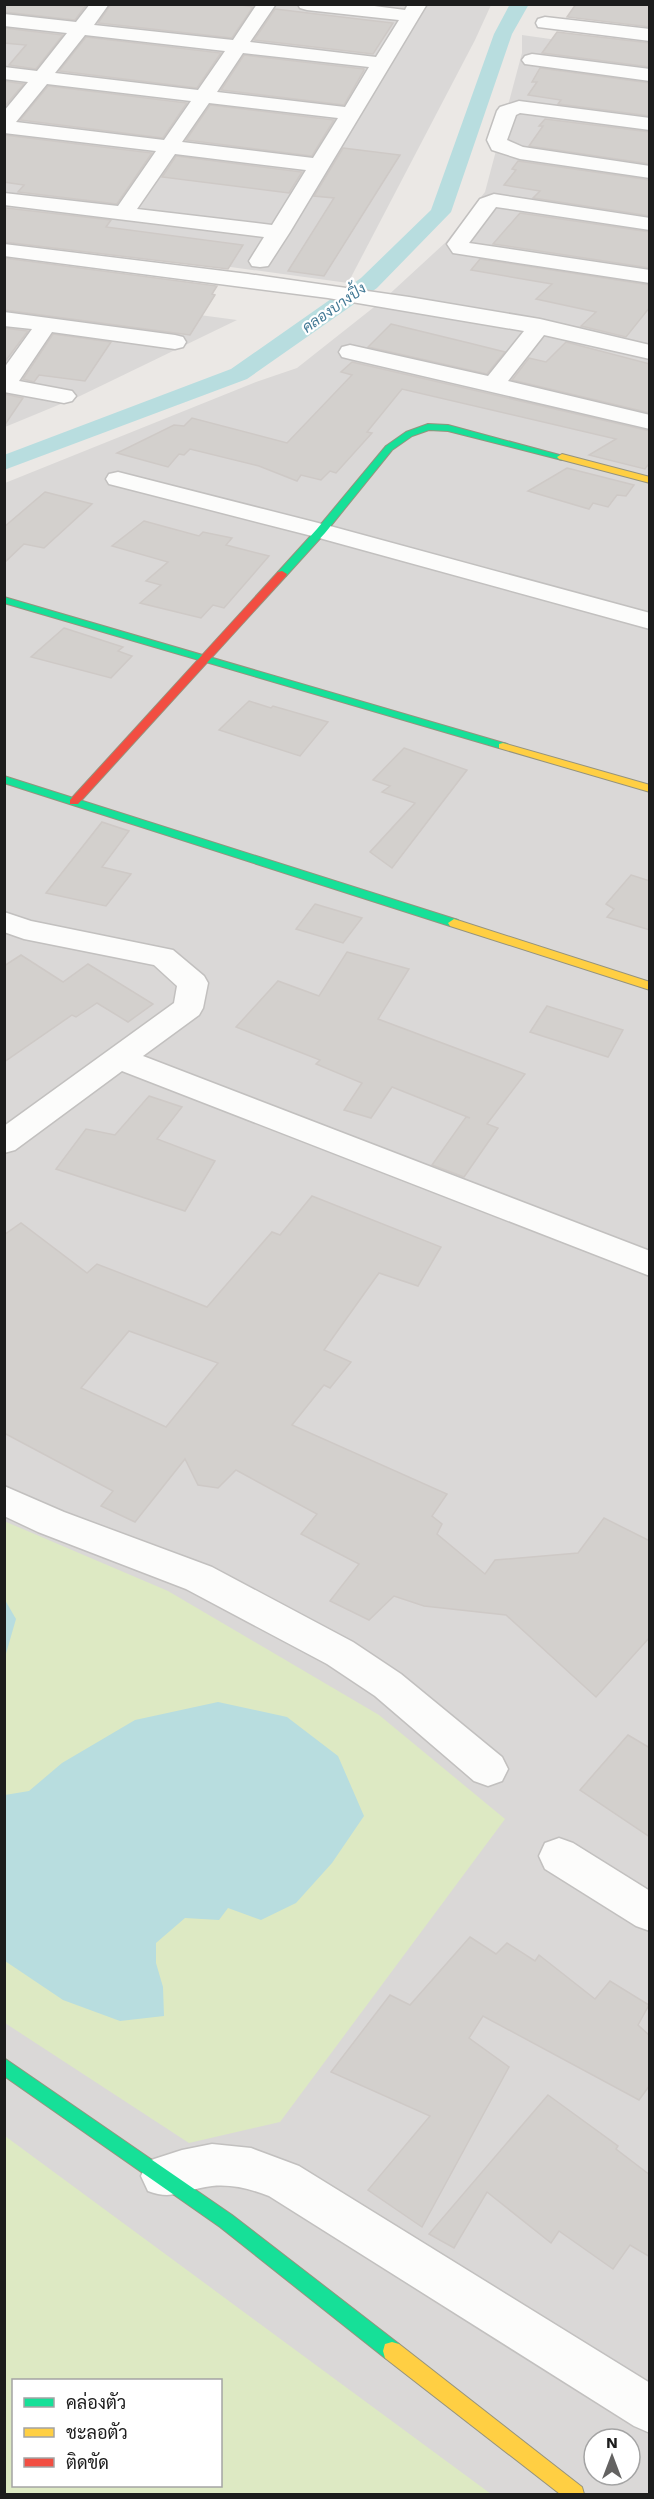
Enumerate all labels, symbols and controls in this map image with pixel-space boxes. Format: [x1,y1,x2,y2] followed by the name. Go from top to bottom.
[296,275,370,337] water label: คลองบางปิ้ง
[12,2379,222,2487] legend
[66,2391,126,2413] text: คล่องตัว
[66,2422,128,2443] text: ชะลอตัว
[582,2427,642,2487] north arrow
[606,2433,618,2452] text: N
[66,2452,109,2473] text: ติดขัด

